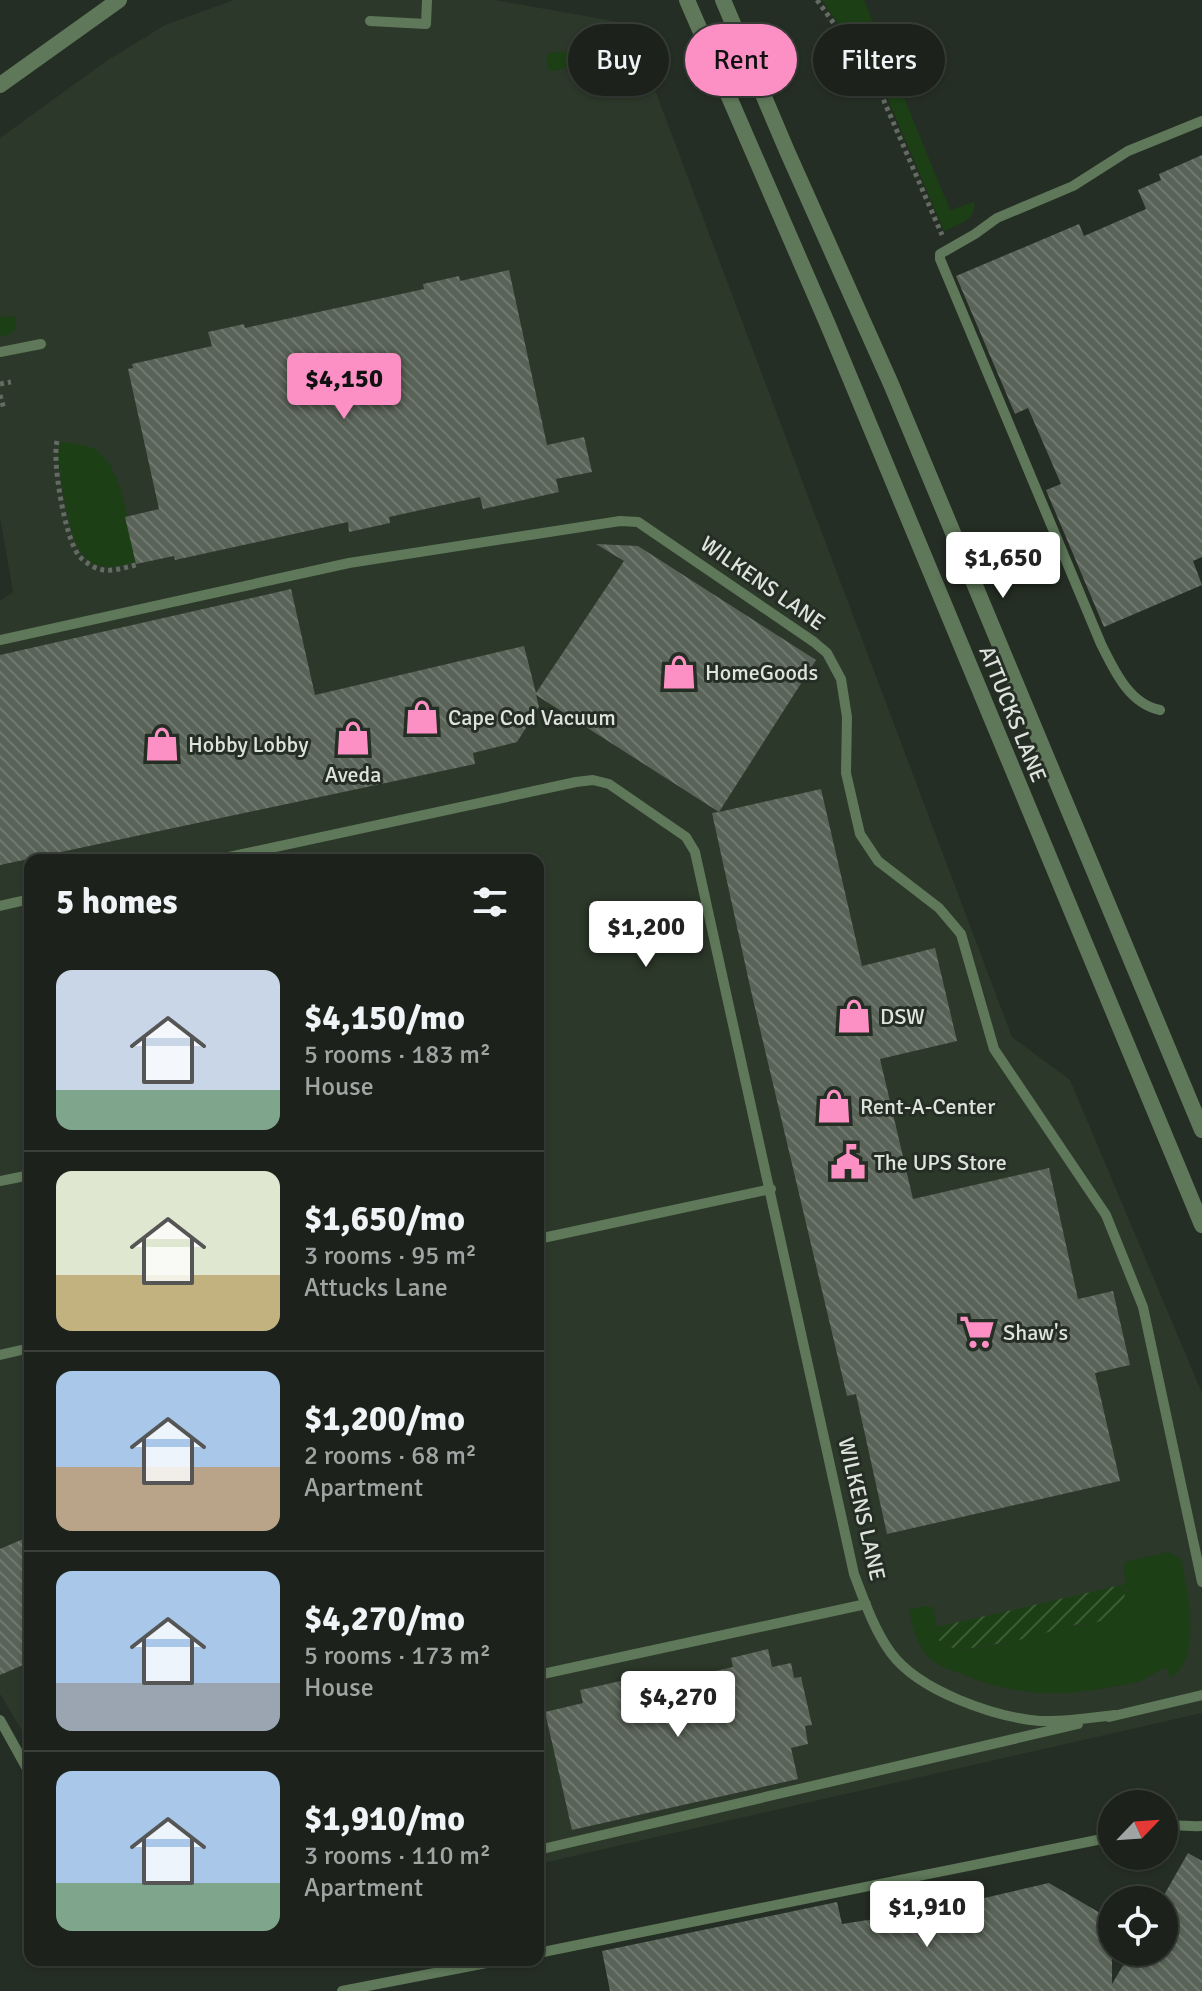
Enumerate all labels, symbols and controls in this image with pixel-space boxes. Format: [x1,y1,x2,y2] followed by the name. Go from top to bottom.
[568,24,669,96] chip: Buy
[685,24,797,96] chip: Rent
[813,24,945,96] chip: Filters
[279,353,409,421] pin: $4,150
[305,363,383,395] text: $4,150
[695,530,831,636] street label: WILKENS LANE
[938,532,1068,600] pin: $1,650
[964,542,1042,574] text: $1,650
[973,642,1053,786] street label: ATTUCKS LANE
[660,653,698,691] shop icon: HomeGoods
[705,659,818,686] place label: HomeGoods
[403,698,441,736] shop icon: Cape Cod Vacuum
[448,704,616,731] place label: Cape Cod Vacuum
[334,719,372,757] shop icon: Aveda
[143,725,181,763] shop icon: Hobby Lobby
[188,731,309,758] place label: Hobby Lobby
[325,761,381,788] place label: Aveda
[468,880,512,924] icon: filters
[56,881,177,923] text: 5 homes
[581,901,711,969] pin: $1,200
[607,911,685,943] text: $1,200
[304,997,465,1039] text: $4,150/mo
[835,997,873,1035] shop icon: DSW
[120,1002,216,1098] icon: home
[880,1003,925,1030] place label: DSW
[304,1039,491,1071] text: 5 rooms · 183 m²
[304,1071,374,1103] text: House
[815,1087,853,1125] shop icon: Rent-A-Center
[860,1093,995,1120] place label: Rent-A-Center
[829,1143,867,1181] public building icon: The UPS Store
[874,1149,1007,1176] place label: The UPS Store
[304,1198,465,1240] text: $1,650/mo
[120,1203,216,1299] icon: home
[304,1240,477,1272] text: 3 rooms · 95 m²
[304,1272,448,1304] text: Attucks Lane
[958,1313,996,1351] supermarket icon: Shaw's
[1003,1319,1068,1346] place label: Shaw's
[304,1398,465,1440] text: $1,200/mo
[120,1403,216,1499] icon: home
[832,1435,892,1583] street label: WILKENS LANE
[304,1440,477,1472] text: 2 rooms · 68 m²
[304,1472,423,1504] text: Apartment
[304,1598,465,1640] text: $4,270/mo
[120,1603,216,1699] icon: home
[304,1640,491,1672] text: 5 rooms · 173 m²
[613,1671,743,1739] pin: $4,270
[304,1672,374,1704] text: House
[639,1681,717,1713] text: $4,270
[1098,1790,1178,1870] north arrow
[1098,1790,1178,1966] map controls
[304,1798,465,1840] text: $1,910/mo
[120,1803,216,1899] icon: home
[304,1840,491,1872] text: 3 rooms · 110 m²
[304,1872,423,1904] text: Apartment
[862,1881,992,1949] pin: $1,910
[1098,1886,1178,1966] button: locate
[888,1891,966,1923] text: $1,910

